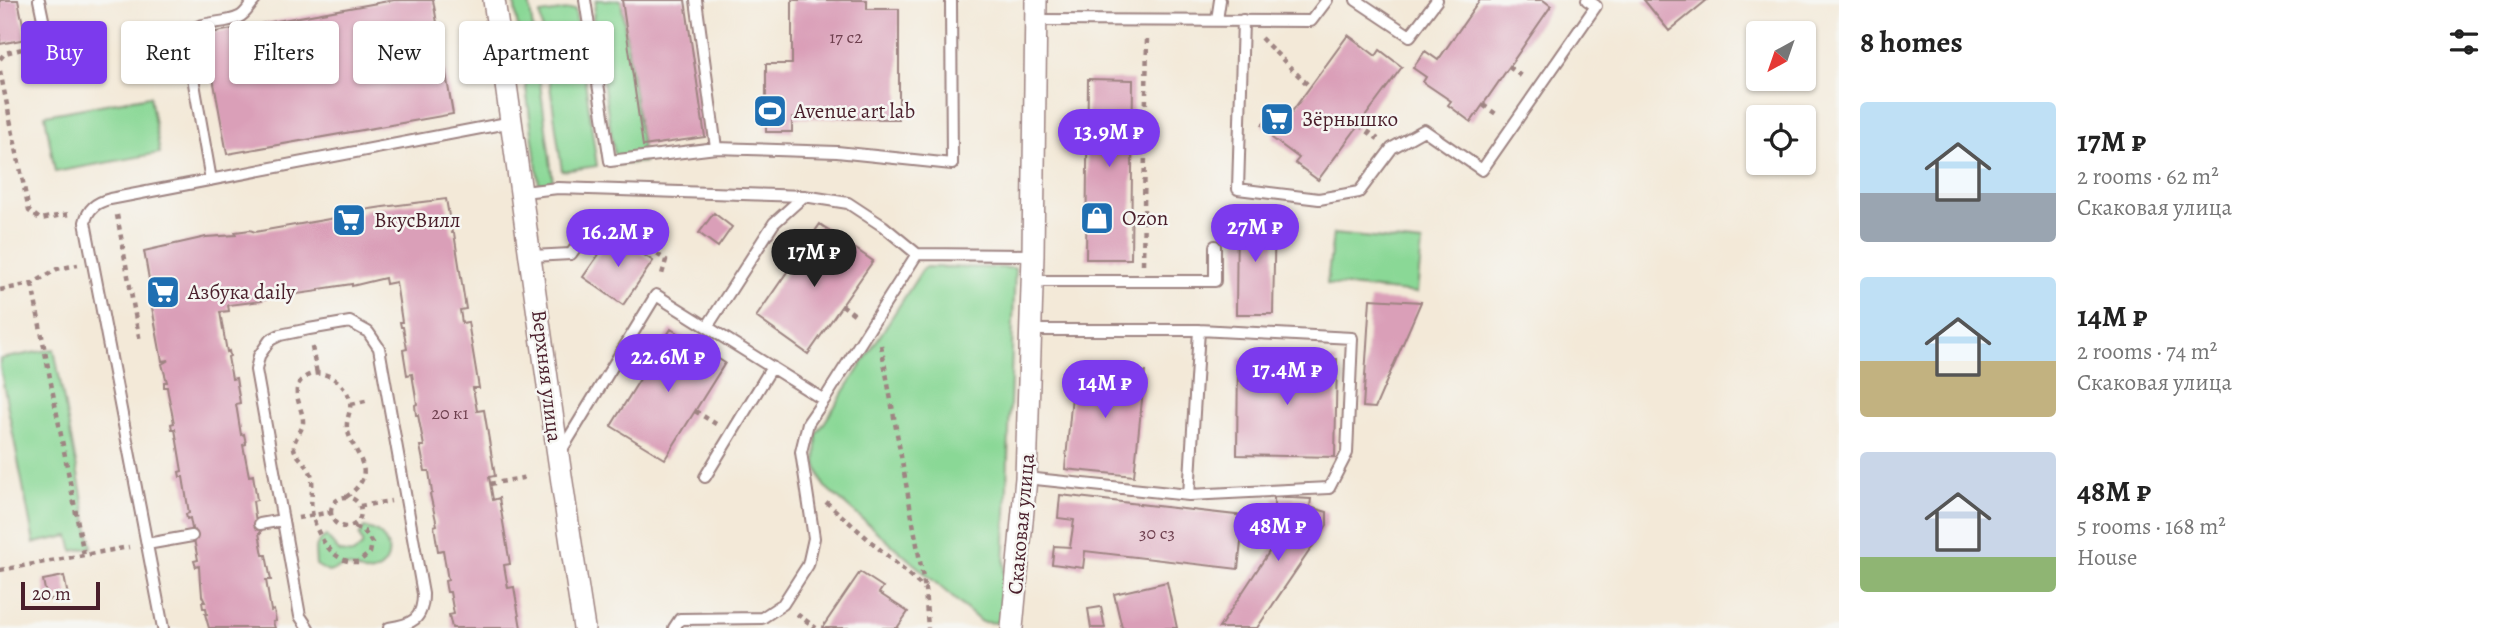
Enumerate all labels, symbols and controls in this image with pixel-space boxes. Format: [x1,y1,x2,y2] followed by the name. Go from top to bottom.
[21,21,107,84] chip: Buy
[121,21,215,84] chip: Rent
[229,21,339,84] chip: Filters
[353,21,445,84] chip: New
[459,21,614,84] chip: Apartment
[1746,21,1816,91] north arrow
[1746,21,1816,175] map controls
[1860,22,1963,62] text: 8 homes
[2445,23,2483,61] icon: filters
[829,25,863,49] house number: 17 с2
[751,92,789,130] sports icon: Avenue art lab
[793,97,915,125] place label: Avenue art lab
[1258,100,1296,138] supermarket icon: Зёрнышко
[1302,105,1398,133] place label: Зёрнышко
[1746,105,1816,175] button: locate
[1044,110,1174,169] pin: 13.9M ₽
[1074,116,1144,147] text: 13.9M ₽
[2077,121,2146,161] text: 17M ₽
[1916,130,2000,214] icon: home
[2077,161,2219,192] text: 2 rooms · 62 m²
[2077,192,2232,223] text: Скаковая улица
[1078,199,1116,237] shop icon: Ozon
[330,201,368,239] supermarket icon: ВкусВилл
[1122,204,1168,232] place label: Ozon
[1206,204,1304,264] pin: 27M ₽
[374,206,460,234] place label: ВкусВилл
[553,210,683,269] pin: 16.2M ₽
[1227,211,1283,242] text: 27M ₽
[582,216,654,247] text: 16.2M ₽
[765,230,863,289] pin: 17M ₽
[787,236,841,267] text: 17M ₽
[144,273,182,311] supermarket icon: Азбука daily
[187,278,296,306] place label: Азбука daily
[2077,296,2148,336] text: 14M ₽
[1916,305,2000,389] icon: home
[525,308,569,444] street label: Верхняя улица
[603,334,733,394] pin: 22.6M ₽
[2077,336,2217,367] text: 2 rooms · 74 m²
[631,341,705,372] text: 22.6M ₽
[1222,348,1352,407] pin: 17.4M ₽
[1252,354,1322,385] text: 17.4M ₽
[1056,360,1154,420] pin: 14M ₽
[1078,367,1132,398] text: 14M ₽
[2077,367,2232,398] text: Скаковая улица
[431,401,469,425] house number: 20 к1
[1001,452,1041,596] street label: Скаковая улица
[2077,471,2151,511] text: 48M ₽
[1916,480,2000,564] icon: home
[1229,504,1327,563] pin: 48M ₽
[1250,510,1306,541] text: 48M ₽
[2077,511,2226,542] text: 5 rooms · 168 m²
[1139,521,1175,545] house number: 30 с3
[2077,542,2137,573] text: House
[21,579,100,611] scale bar
[32,581,71,607] text: 20 m

